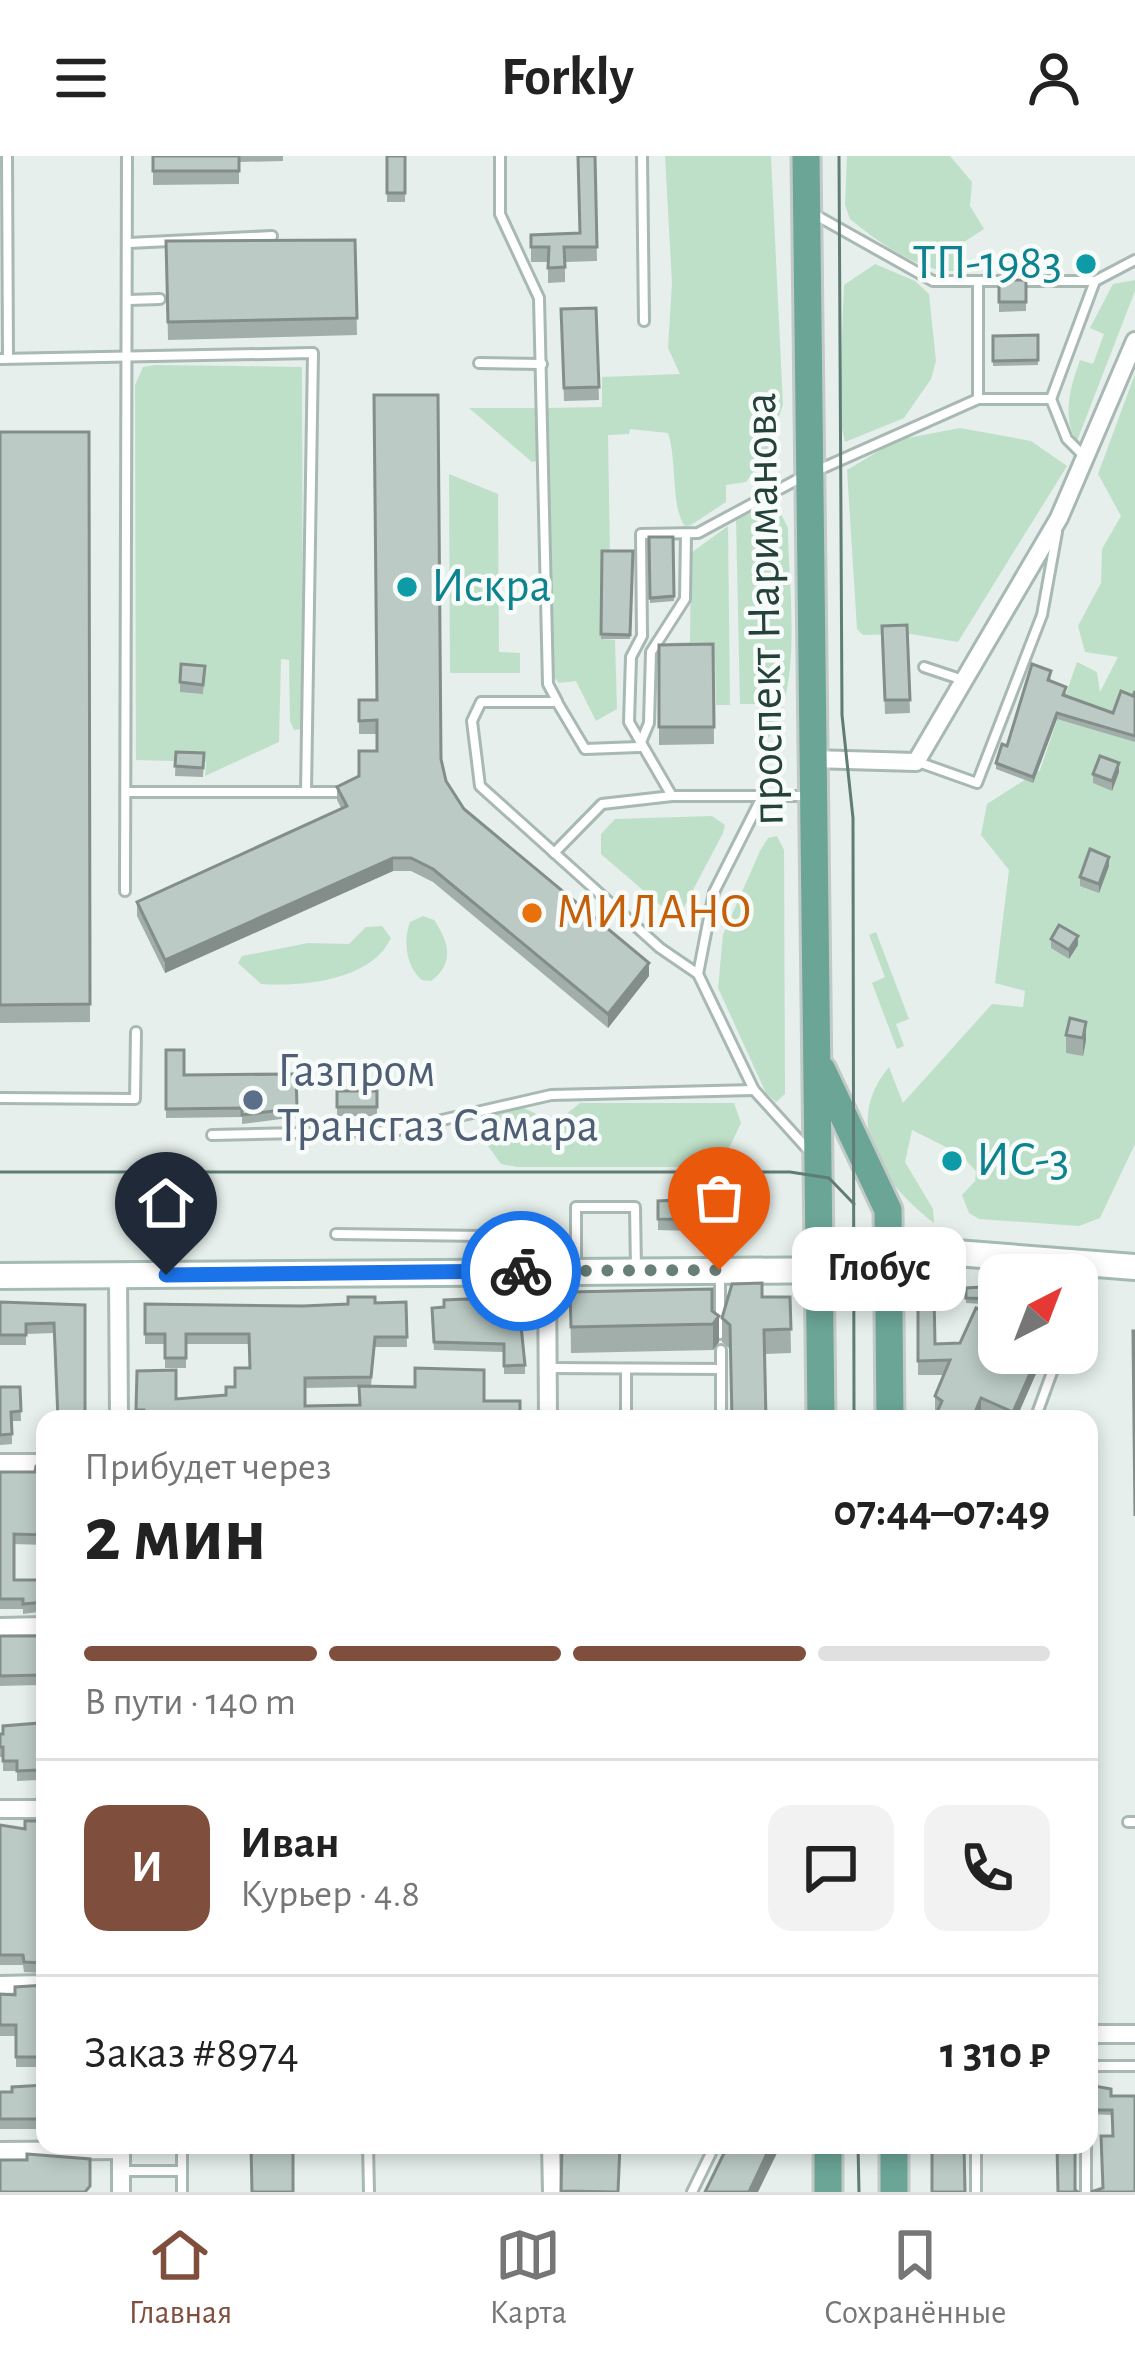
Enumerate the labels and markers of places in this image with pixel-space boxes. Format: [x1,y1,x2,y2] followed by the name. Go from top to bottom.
[913,240,1062,288] place label: ТП-1983
[1073,251,1099,277] marker: ТП-1983
[431,563,551,611] place label: Искра
[394,574,420,600] marker: Искра
[556,889,752,937] place label: МИЛАНО
[519,900,545,926] marker: МИЛАНО
[277,1048,599,1151] place label: Газпром Трансгаз Самара
[240,1087,266,1113] marker: Газпром Трансгаз Самара
[976,1137,1069,1185] place label: ИС-3
[668,1147,770,1270] pin
[939,1148,965,1174] marker: ИС-3
[115,1152,217,1275] pin
[791,1228,965,1312] callout: Глобус

